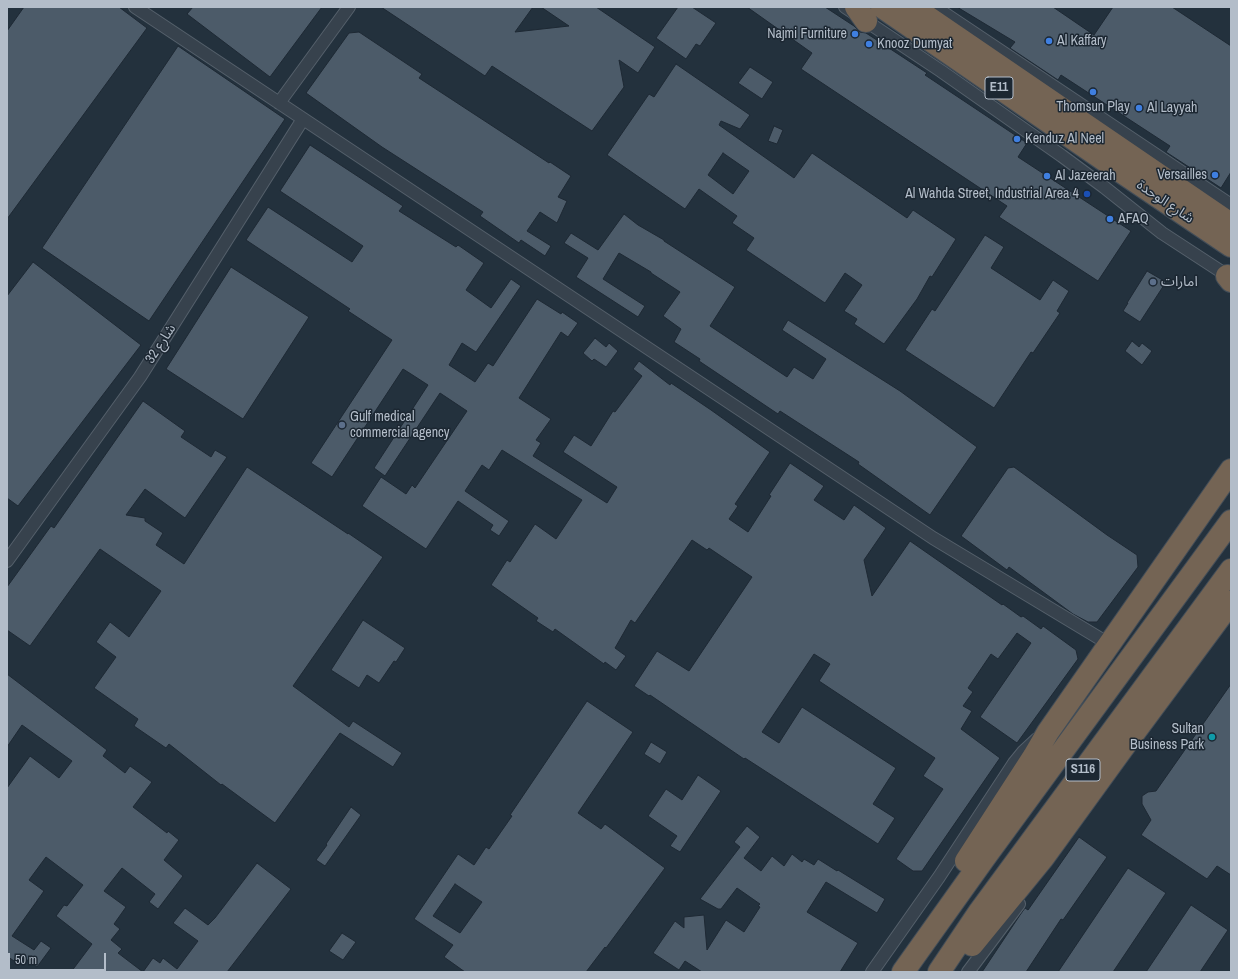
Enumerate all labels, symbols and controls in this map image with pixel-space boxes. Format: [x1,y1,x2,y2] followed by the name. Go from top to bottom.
[767,26,847,42] place label: Najmi Furniture
[850,29,860,39] marker: Najmi Furniture
[1057,33,1107,49] place label: Al Kaffary
[877,36,952,52] place label: Knooz Dumyat
[1044,36,1054,46] marker: Al Kaffary
[864,39,874,49] marker: Knooz Dumyat
[985,77,1013,99] road number: E11
[1088,87,1098,97] marker: Thomsun Play
[1056,99,1130,115] place label: Thomsun Play
[1147,100,1197,116] place label: Al Layyah
[1134,103,1144,113] marker: Al Layyah
[1025,131,1104,147] place label: Kenduz Al Neel
[1012,134,1022,144] marker: Kenduz Al Neel
[1157,167,1207,183] place label: Versailles
[1055,168,1116,184] place label: Al Jazeerah
[1210,170,1220,180] marker: Versailles
[1042,171,1052,181] marker: Al Jazeerah
[1133,177,1197,227] street label: شارع الوحدة
[905,186,1079,202] place label: Al Wahda Street, Industrial Area 4
[1082,189,1092,199] marker: Al Wahda Street, Industrial Area 4
[1118,211,1149,227] place label: AFAQ
[1105,214,1115,224] marker: AFAQ
[1161,274,1198,290] place label: امارات
[1148,277,1158,287] marker: امارات
[142,321,180,367] street label: شارع 32
[350,409,450,442] place label: Gulf medical commercial agency
[337,420,347,430] marker: Gulf medical commercial agency
[1130,721,1204,754] place label: Sultan Business Park
[1207,732,1217,742] marker: Sultan Business Park
[1066,759,1100,781] road number: S116
[10,945,108,971] scale bar
[15,952,37,968] text: 50 m

